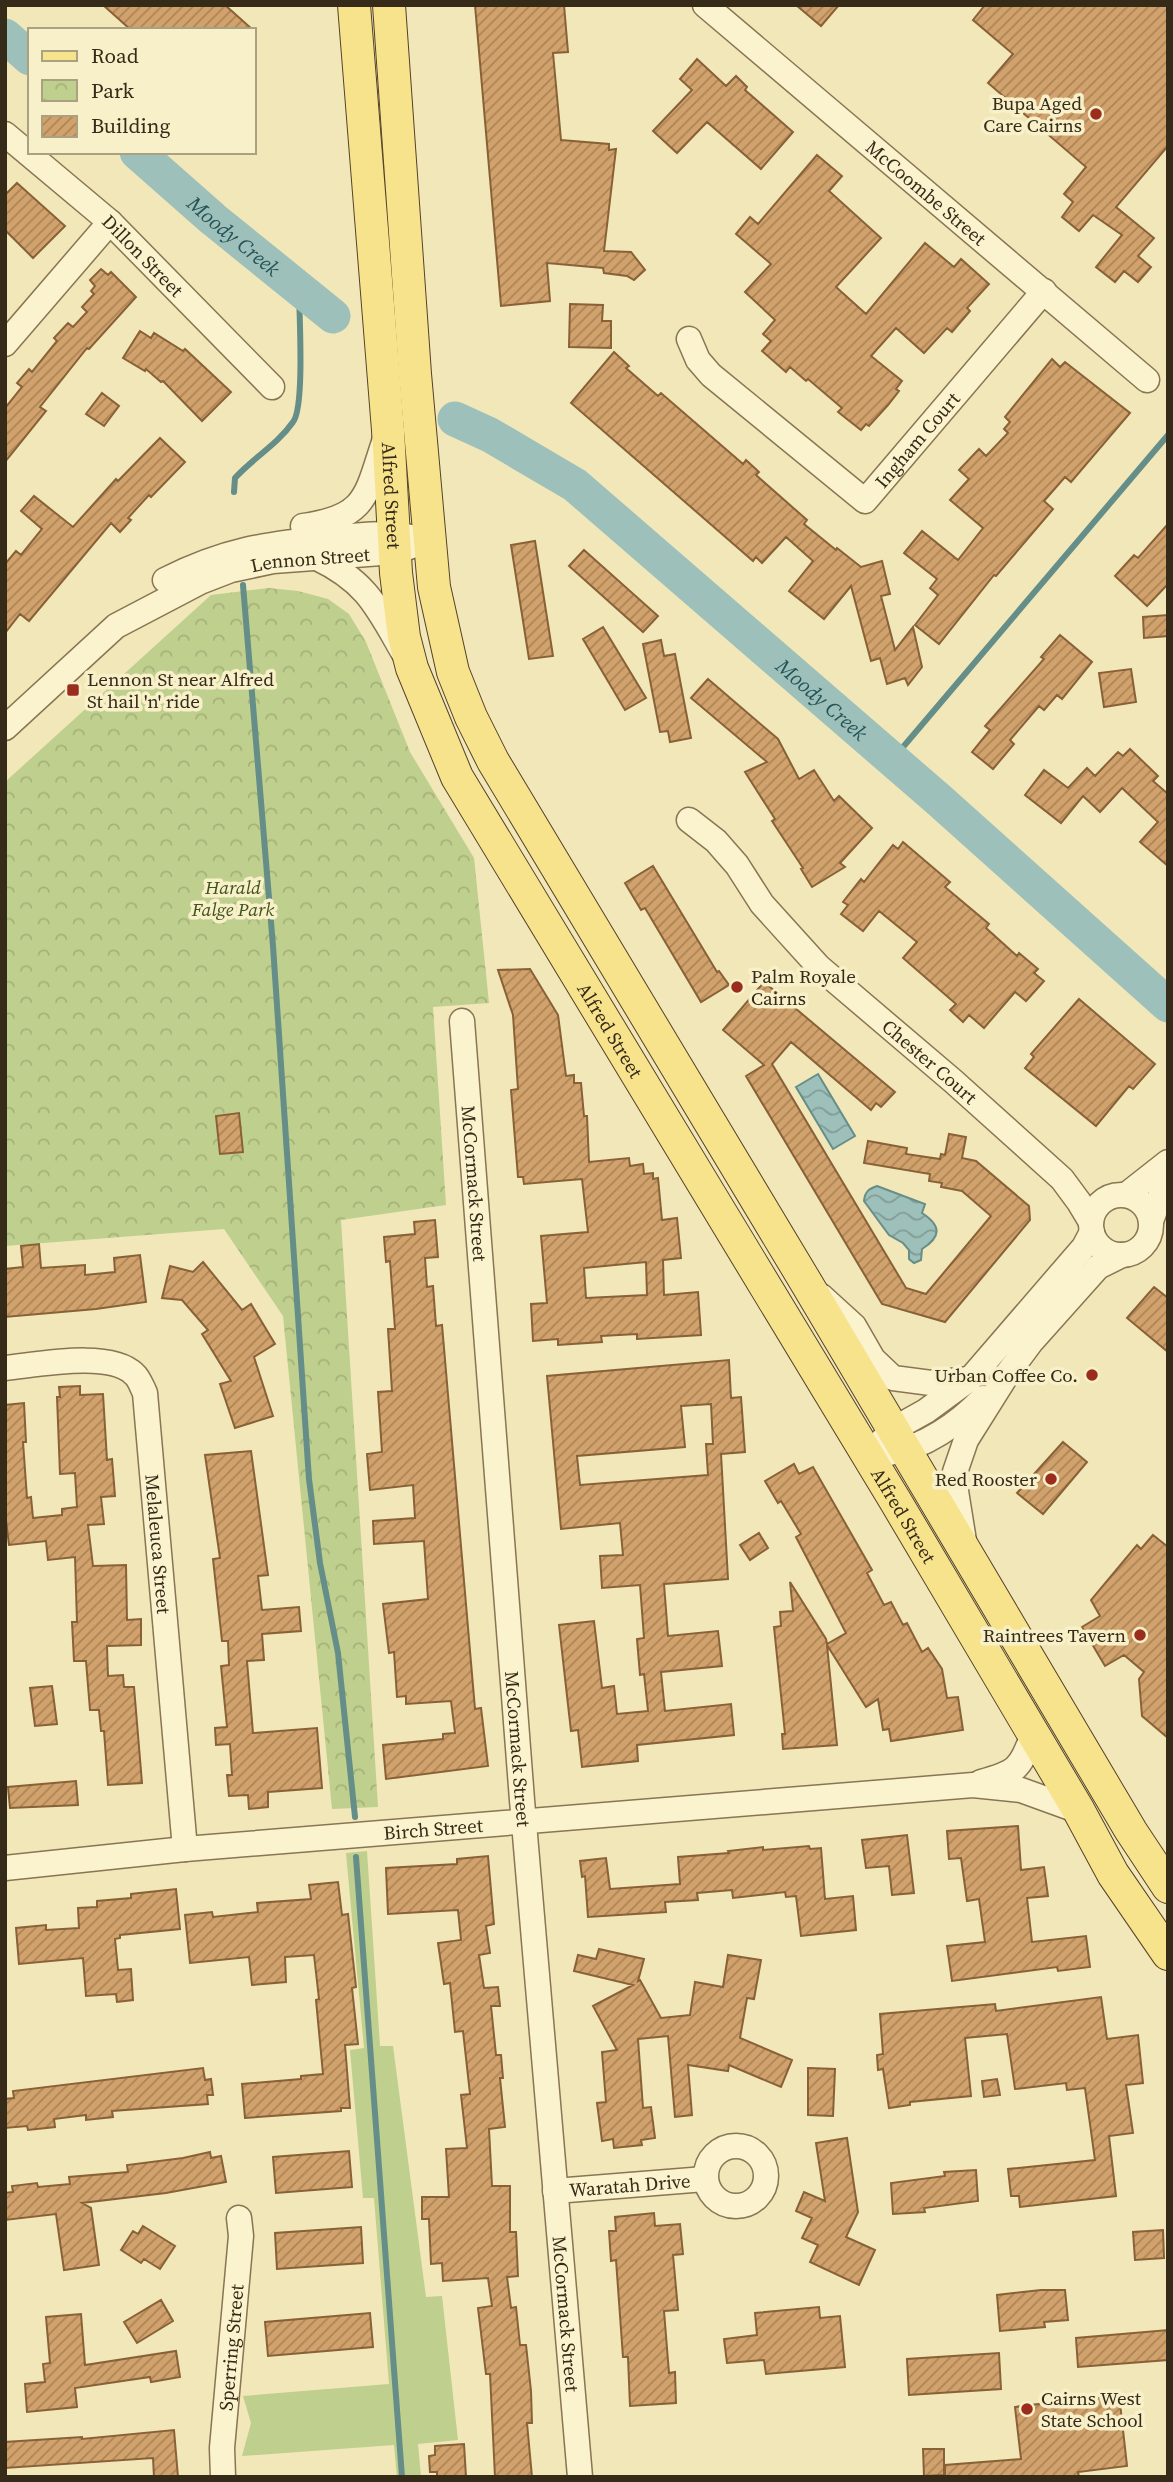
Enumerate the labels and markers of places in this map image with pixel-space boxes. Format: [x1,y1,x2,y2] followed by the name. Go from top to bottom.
[983,90,1082,138] place label: Bupa Aged Care Cairns
[1088,106,1104,122] marker: Bupa Aged Care Cairns
[87,666,274,714] place label: Lennon St near Alfred St hail 'n' ride
[65,682,81,698] marker: Lennon St near Alfred St hail 'n' ride
[751,963,856,1011] place label: Palm Royale Cairns
[729,979,745,995] marker: Palm Royale Cairns
[934,1362,1078,1388] place label: Urban Coffee Co.
[1084,1367,1100,1383] marker: Urban Coffee Co.
[935,1466,1037,1492] place label: Red Rooster
[1043,1471,1059,1487] marker: Red Rooster
[983,1622,1126,1648] place label: Raintrees Tavern
[1132,1627,1148,1643] marker: Raintrees Tavern
[1041,2385,1144,2433] place label: Cairns West State School
[1019,2401,1035,2417] marker: Cairns West State School

